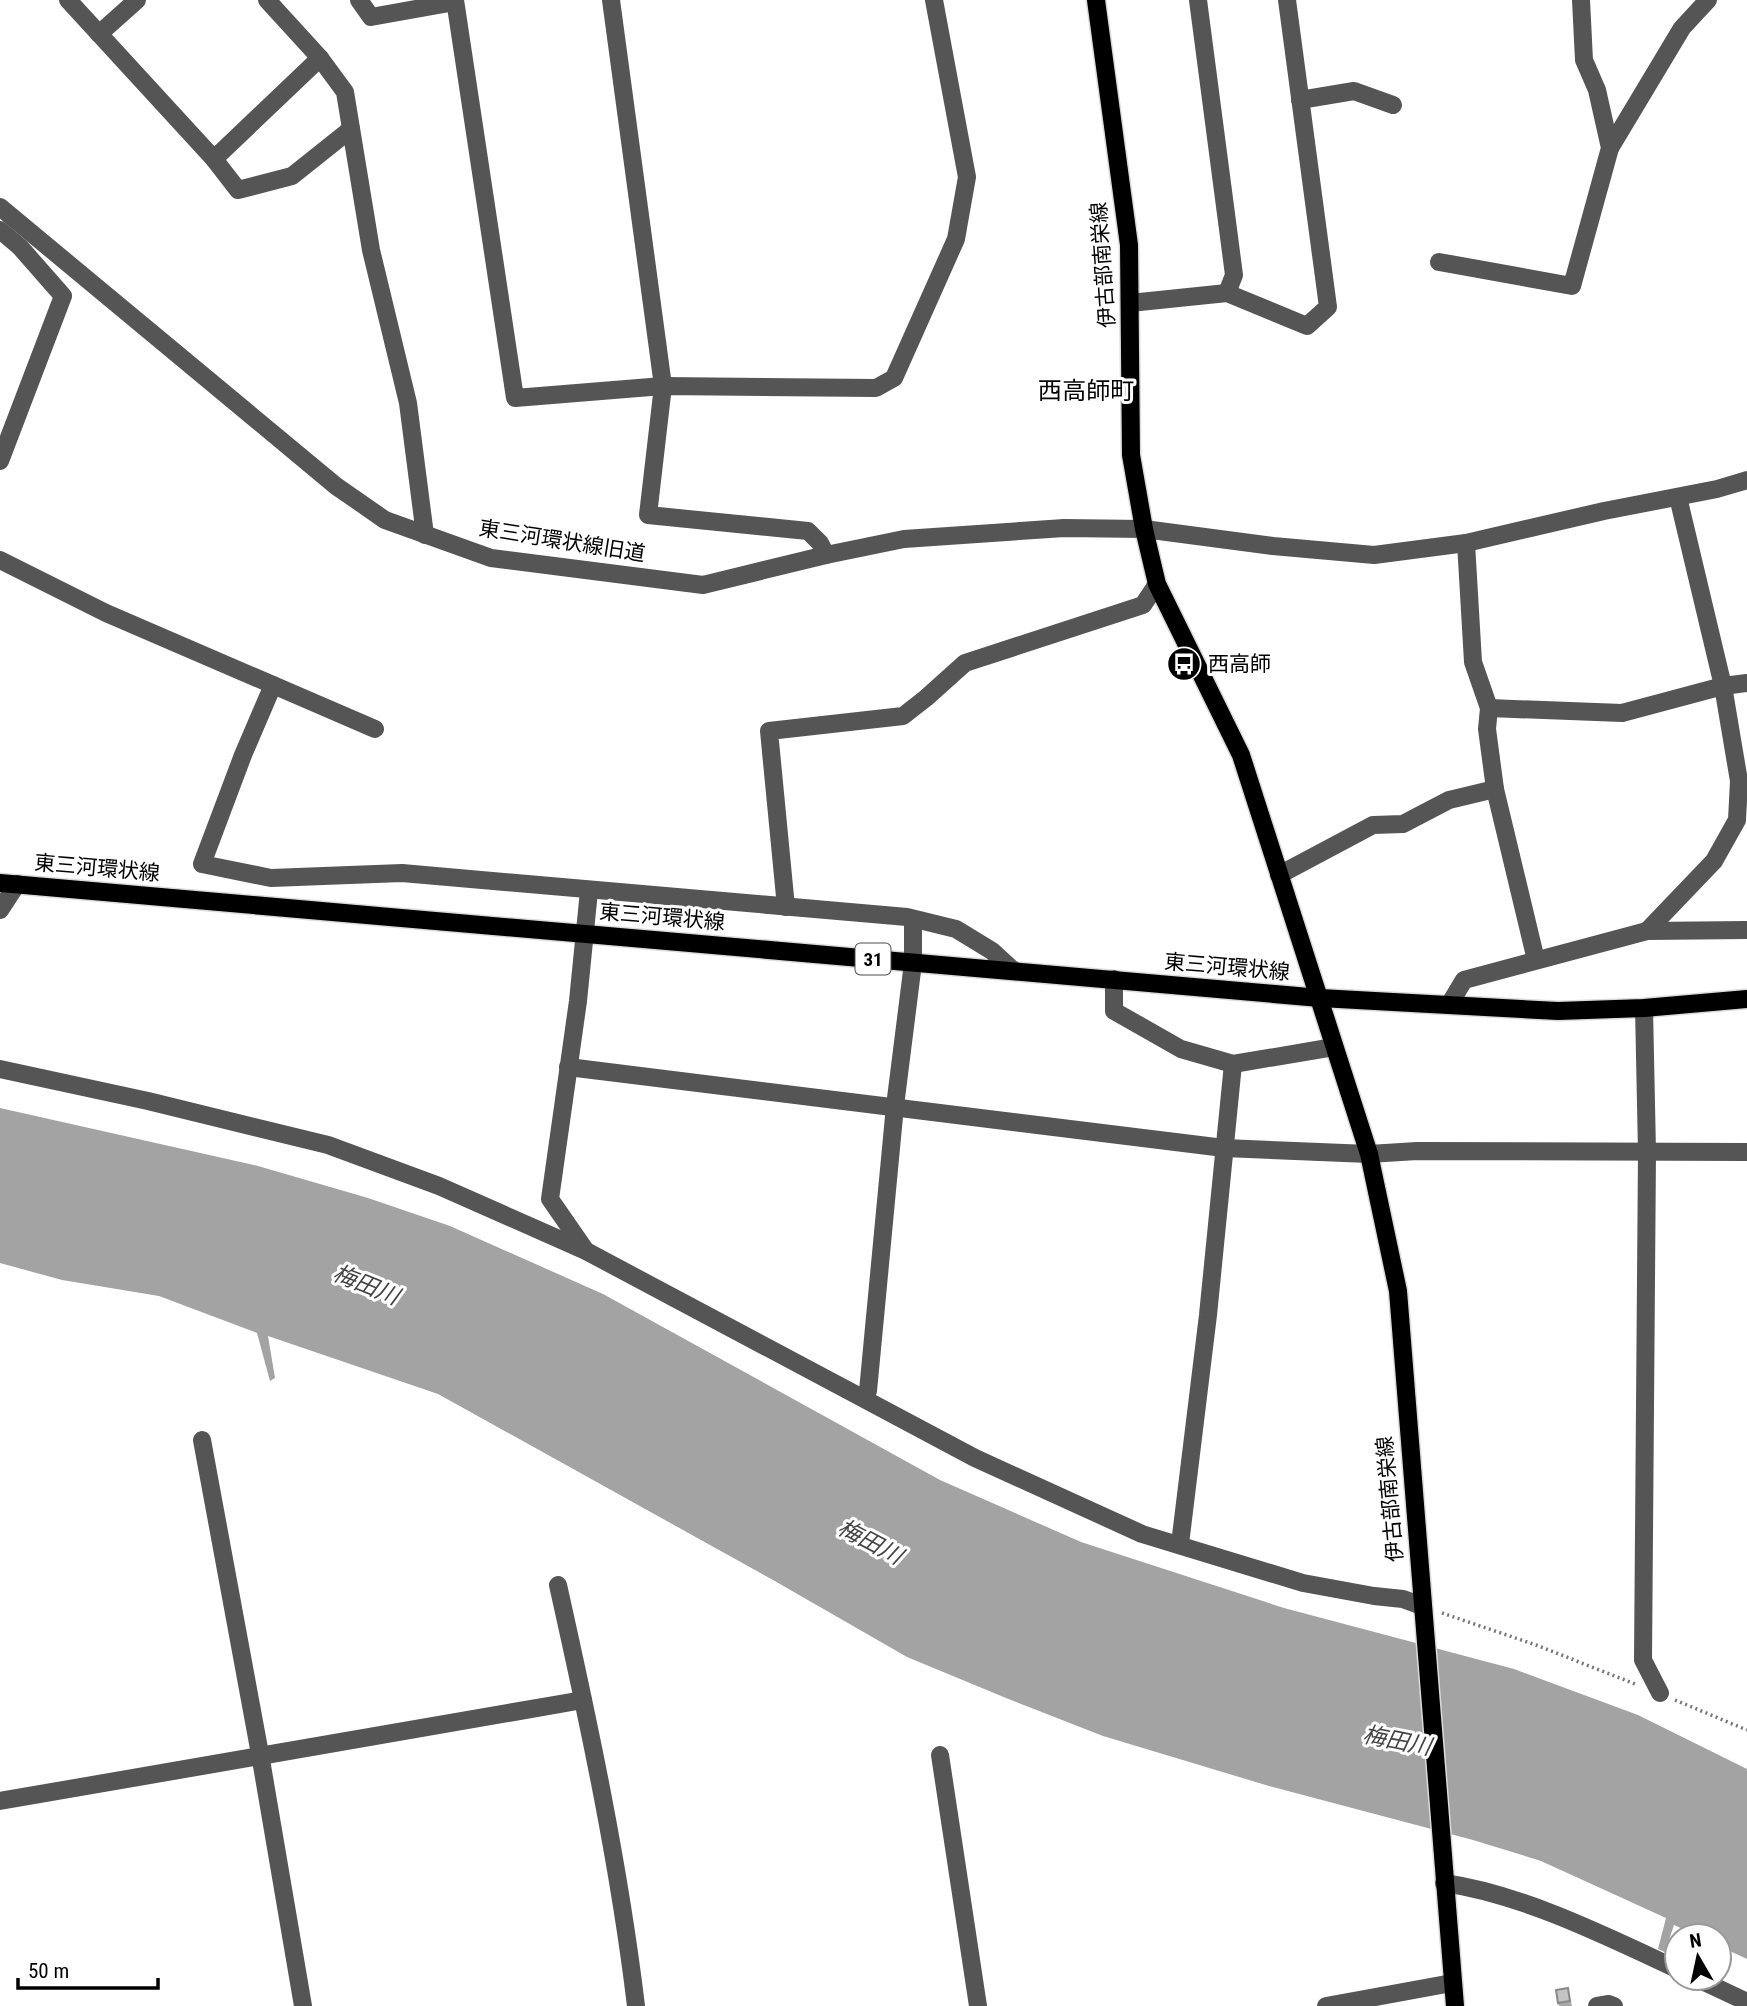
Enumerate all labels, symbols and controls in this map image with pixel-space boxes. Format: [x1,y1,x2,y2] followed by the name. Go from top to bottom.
[1087,201,1119,329] street label: 伊古部南栄線
[1038,377,1134,405] district label: 西高師町
[477,516,647,566] street label: 東三河環状線旧道
[1165,645,1203,683] bus stop icon: 西高師
[1208,652,1271,676] place label: 西高師
[33,851,161,885] street label: 東三河環状線
[598,900,726,934] street label: 東三河環状線
[856,944,890,974] road number: 31
[1163,950,1291,984] street label: 東三河環状線
[329,1260,406,1312] water label: 梅田川
[1373,1435,1407,1563] street label: 伊古部南栄線
[833,1514,909,1572] water label: 梅田川
[1361,1721,1436,1761] water label: 梅田川
[1663,1922,1733,1992] north arrow
[1688,1928,1703,1953] text: N
[18,1946,158,1990] scale bar
[28,1959,69,1983] text: 50 m

